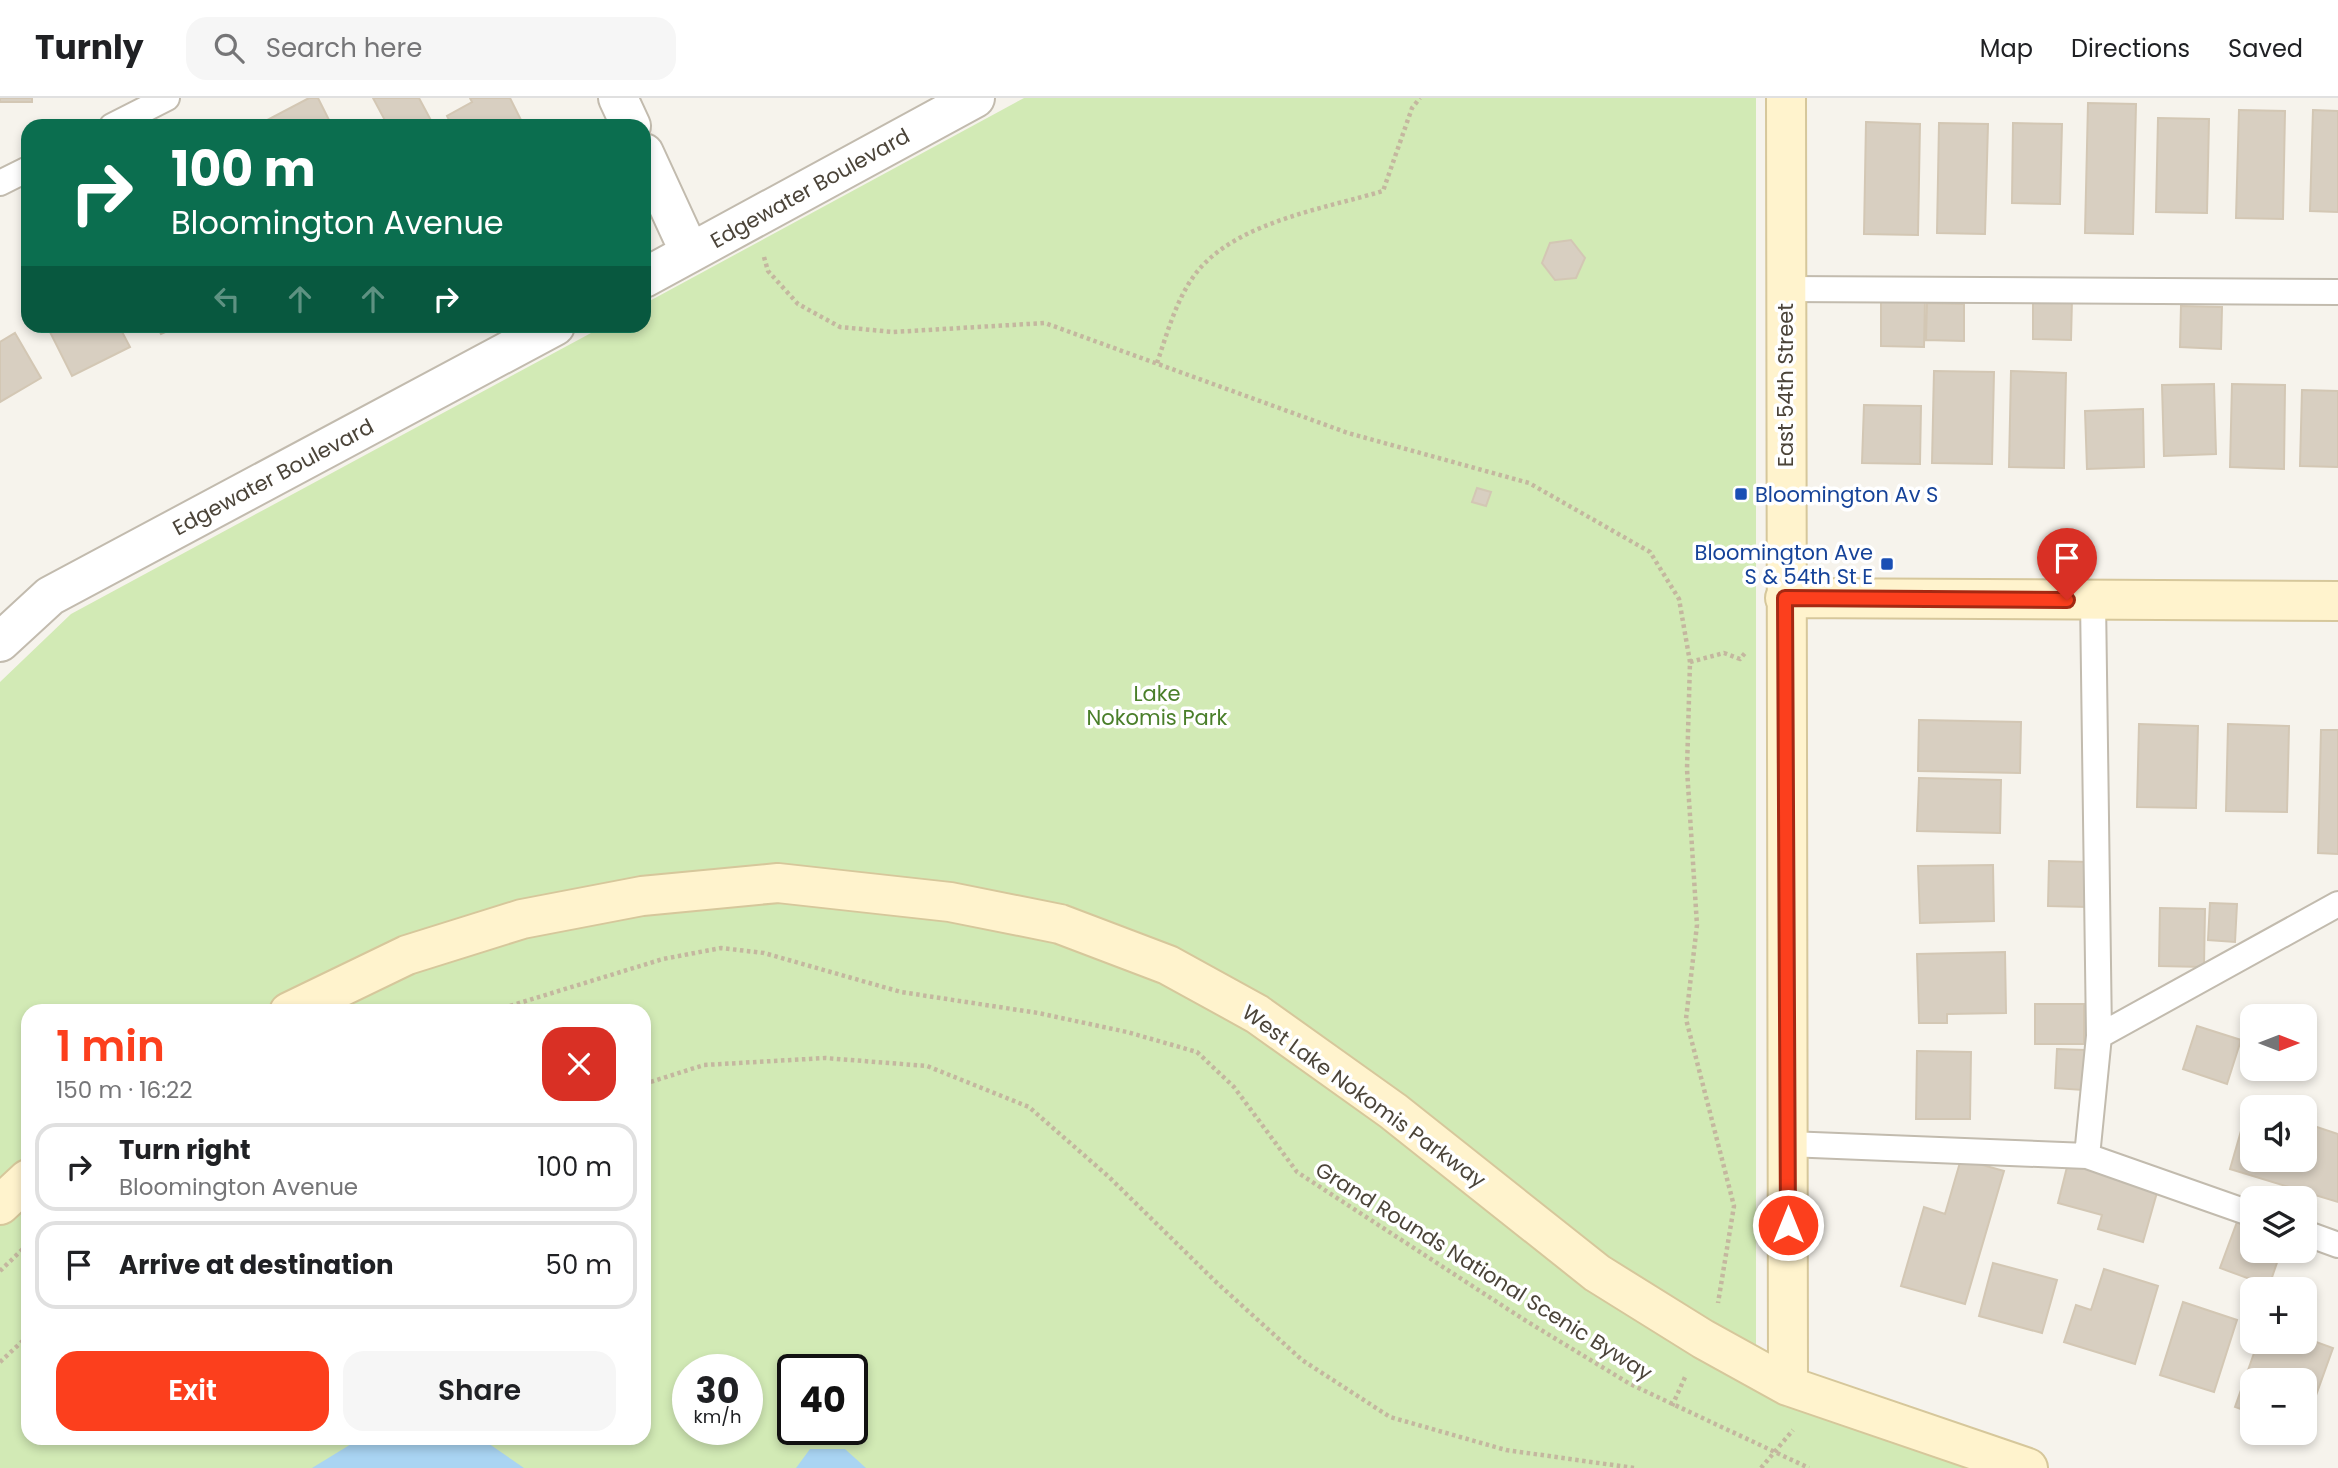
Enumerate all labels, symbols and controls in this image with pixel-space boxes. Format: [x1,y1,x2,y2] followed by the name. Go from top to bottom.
[186,17,676,80] search box
[35,24,144,71] text: Turnly
[210,29,248,67] icon: search
[266,30,422,66] text: Search here
[1980,32,2033,65] text: Map
[2071,32,2190,65] text: Directions
[2228,32,2303,65] text: Saved
[705,121,915,255] street label: Edgewater Boulevard
[171,135,316,203] text: 100 m
[56,147,147,238] icon: right
[171,200,504,245] text: Bloomington Avenue
[208,280,246,318] icon: left
[281,280,319,318] icon: ahead
[354,280,392,318] icon: ahead
[427,280,465,318] icon: right
[1771,303,1800,467] street label: East 54th Street
[167,412,379,542] street label: Edgewater Boulevard
[1755,480,1938,509] place label: Bloomington Av S
[1733,486,1749,502] marker: Bloomington Av S
[2037,528,2097,600] pin
[1695,538,1873,591] place label: Bloomington Ave S & 54th St E
[2048,539,2086,577] icon: arrive
[1879,556,1895,572] marker: Bloomington Ave S & 54th St E
[1087,679,1228,732] park label: Lake Nokomis Park
[1236,998,1492,1194] street label: West Lake Nokomis Parkway
[2240,1004,2317,1082] north arrow
[2240,1004,2317,1445] map controls
[56,1017,165,1076] text: 1 min
[542,1027,616,1101] button: close
[56,1074,193,1106] text: 150 m · 16:22
[2240,1095,2317,1172] button: sound
[119,1132,251,1168] text: Turn right
[60,1148,98,1186] icon: right
[537,1149,612,1185] text: 100 m
[1310,1155,1658,1387] street label: Grand Rounds National Scenic Byway
[119,1171,358,1203] text: Bloomington Avenue
[2240,1186,2317,1263] button: layers
[1751,1188,1825,1262] position arrow
[60,1246,98,1284] icon: arrive
[119,1247,394,1283] text: Arrive at destination
[546,1247,612,1283] text: 50 m
[2240,1277,2317,1354] button: +
[56,1351,329,1431] button: Exit
[343,1351,616,1431] button: Share
[777,1354,868,1445] speed limit sign: 40
[696,1366,740,1415] text: 30
[2240,1368,2317,1445] button: −
[694,1404,741,1429] text: km/h

